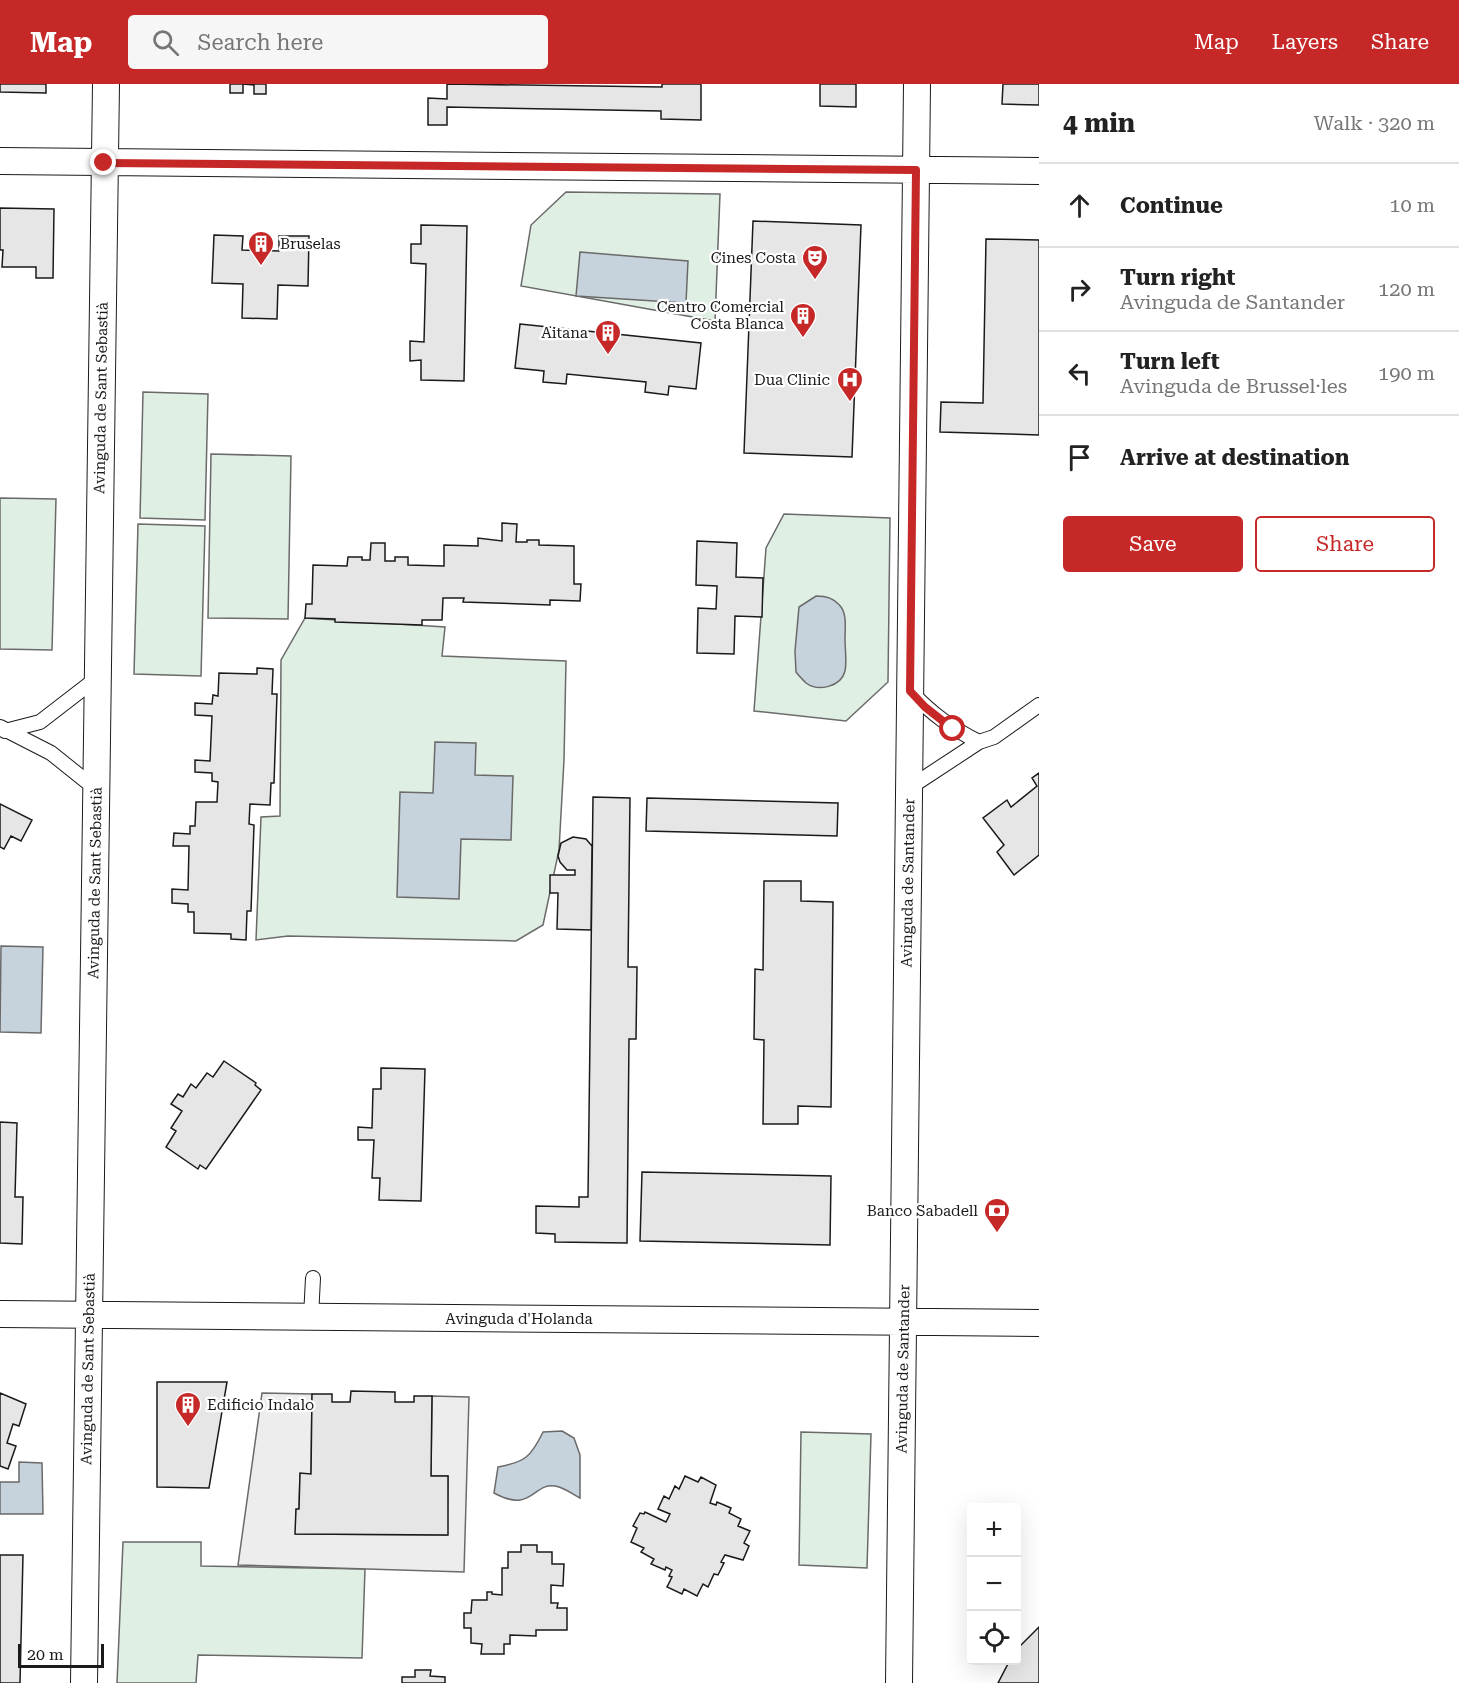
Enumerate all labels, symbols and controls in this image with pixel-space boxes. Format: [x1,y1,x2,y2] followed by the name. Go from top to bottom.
[128,15,548,69] search box
[30,26,92,59] text: Map
[149,26,182,59] icon: search
[197,30,323,55] text: Search here
[1194,30,1239,54] text: Map
[1272,30,1338,54] text: Layers
[1371,30,1429,54] text: Share
[1063,108,1135,138] text: 4 min
[1314,111,1435,135] text: Walk · 320 m
[90,149,116,175] route end
[1063,189,1096,222] icon: ahead
[1120,193,1223,218] text: Continue
[1389,193,1435,217] text: 10 m
[246,229,276,267] building icon: Bruselas
[280,235,341,253] place label: Bruselas
[800,243,830,281] theatre icon: Cines Costa
[711,249,796,267] place label: Cines Costa
[1120,265,1235,290] text: Turn right
[1063,273,1096,306] icon: right
[1378,277,1435,301] text: 120 m
[1120,290,1345,314] text: Avinguda de Santander
[657,298,784,333] place label: Centro Comercial Costa Blanca
[788,301,818,339] building icon: Centro Comercial Costa Blanca
[90,302,112,494] street label: Avinguda de Sant Sebastià
[593,318,623,356] building icon: Aitana
[541,324,588,342] place label: Aitana
[1120,349,1220,374] text: Turn left
[1063,357,1096,390] icon: left
[1378,361,1435,385] text: 190 m
[835,365,865,403] hospital icon: Dua Clinic
[754,371,830,389] place label: Dua Clinic
[1120,374,1347,398] text: Avinguda de Brussel·les
[1063,441,1096,474] icon: arrive
[1120,445,1349,470] text: Arrive at destination
[1063,516,1243,572] button: Save
[1255,516,1435,572] button: Share
[939,715,965,741] route start
[84,787,106,979] street label: Avinguda de Sant Sebastià
[898,798,918,968] street label: Avinguda de Santander
[982,1196,1012,1234] bank icon: Banco Sabadell
[867,1202,978,1220] place label: Banco Sabadell
[77,1273,99,1465] street label: Avinguda de Sant Sebastià
[893,1284,913,1454] street label: Avinguda de Santander
[445,1310,593,1328] street label: Avinguda d'Holanda
[173,1390,203,1428] building icon: Edificio Indalo
[207,1396,314,1414] place label: Edificio Indalo
[967,1503,1021,1665] map controls
[967,1503,1021,1557] button: +
[967,1557,1021,1611] button: −
[967,1611,1021,1665] button: locate
[18,1641,104,1668] scale bar
[27,1645,64,1664] text: 20 m

